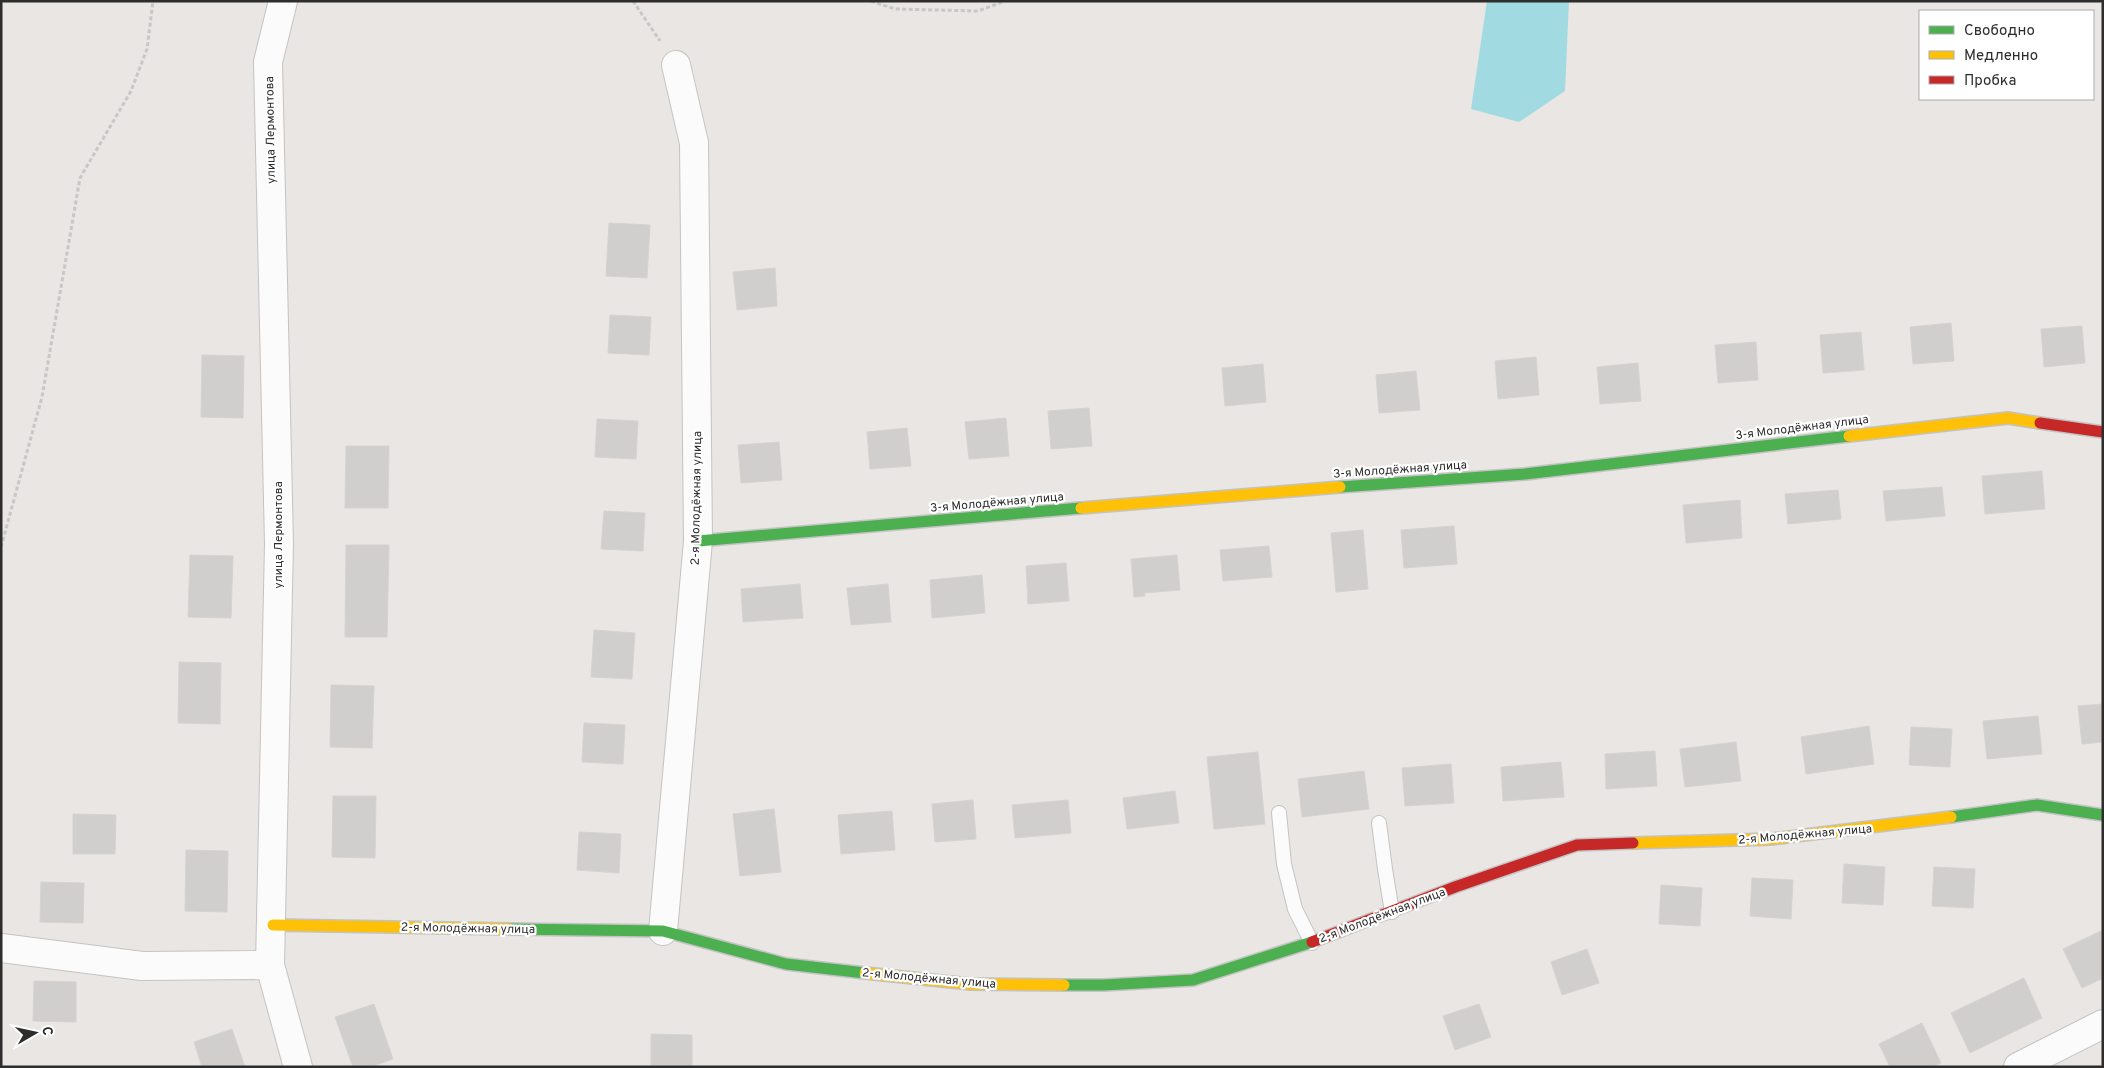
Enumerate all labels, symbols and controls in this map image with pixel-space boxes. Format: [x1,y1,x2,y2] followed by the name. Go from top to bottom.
[1919,10,2094,100] legend
[1964,22,2035,41] text: Свободно
[1964,47,2038,66] text: Медленно
[1964,72,2016,91] text: Пробка
[262,76,280,184] street label: улица Лермонтова
[1735,412,1870,444] street label: 3-я Молодёжная улица
[688,431,706,565] street label: 2-я Молодёжная улица
[1333,457,1467,483] street label: 3-я Молодёжная улица
[271,481,287,589] street label: улица Лермонтова
[930,489,1065,517] street label: 3-я Молодёжная улица
[1738,821,1873,849] street label: 2-я Молодёжная улица
[1317,884,1448,947] street label: 2-я Молодёжная улица
[401,920,535,938] street label: 2-я Молодёжная улица
[861,965,996,993] street label: 2-я Молодёжная улица
[10,1008,60,1058] north arrow
[37,1025,55,1037] text: С

